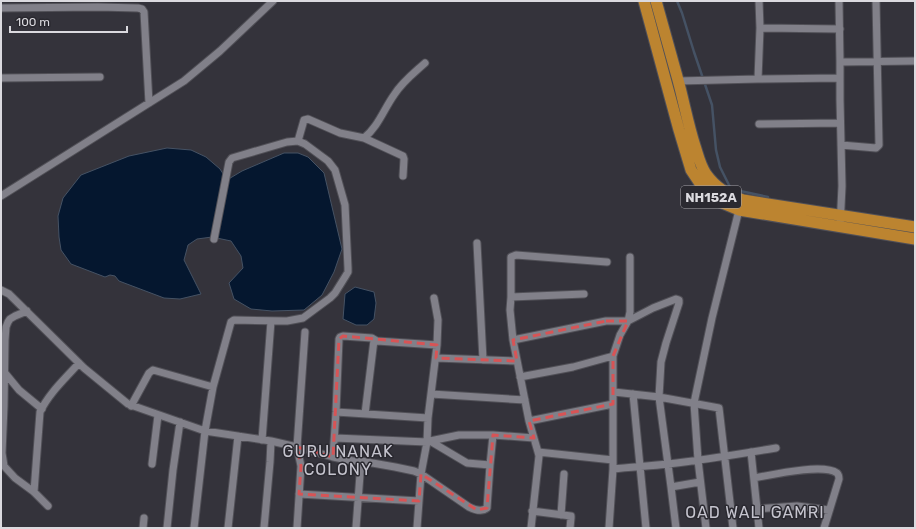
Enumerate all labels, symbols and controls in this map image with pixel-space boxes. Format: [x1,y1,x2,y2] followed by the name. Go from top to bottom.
[10,8,127,34] scale bar
[16,15,50,29] text: 100 m
[681,186,741,208] road number: NH152A
[282,442,394,479] district label: GURU NANAK COLONY
[685,503,825,522] district label: OAD WALI GAMRI

